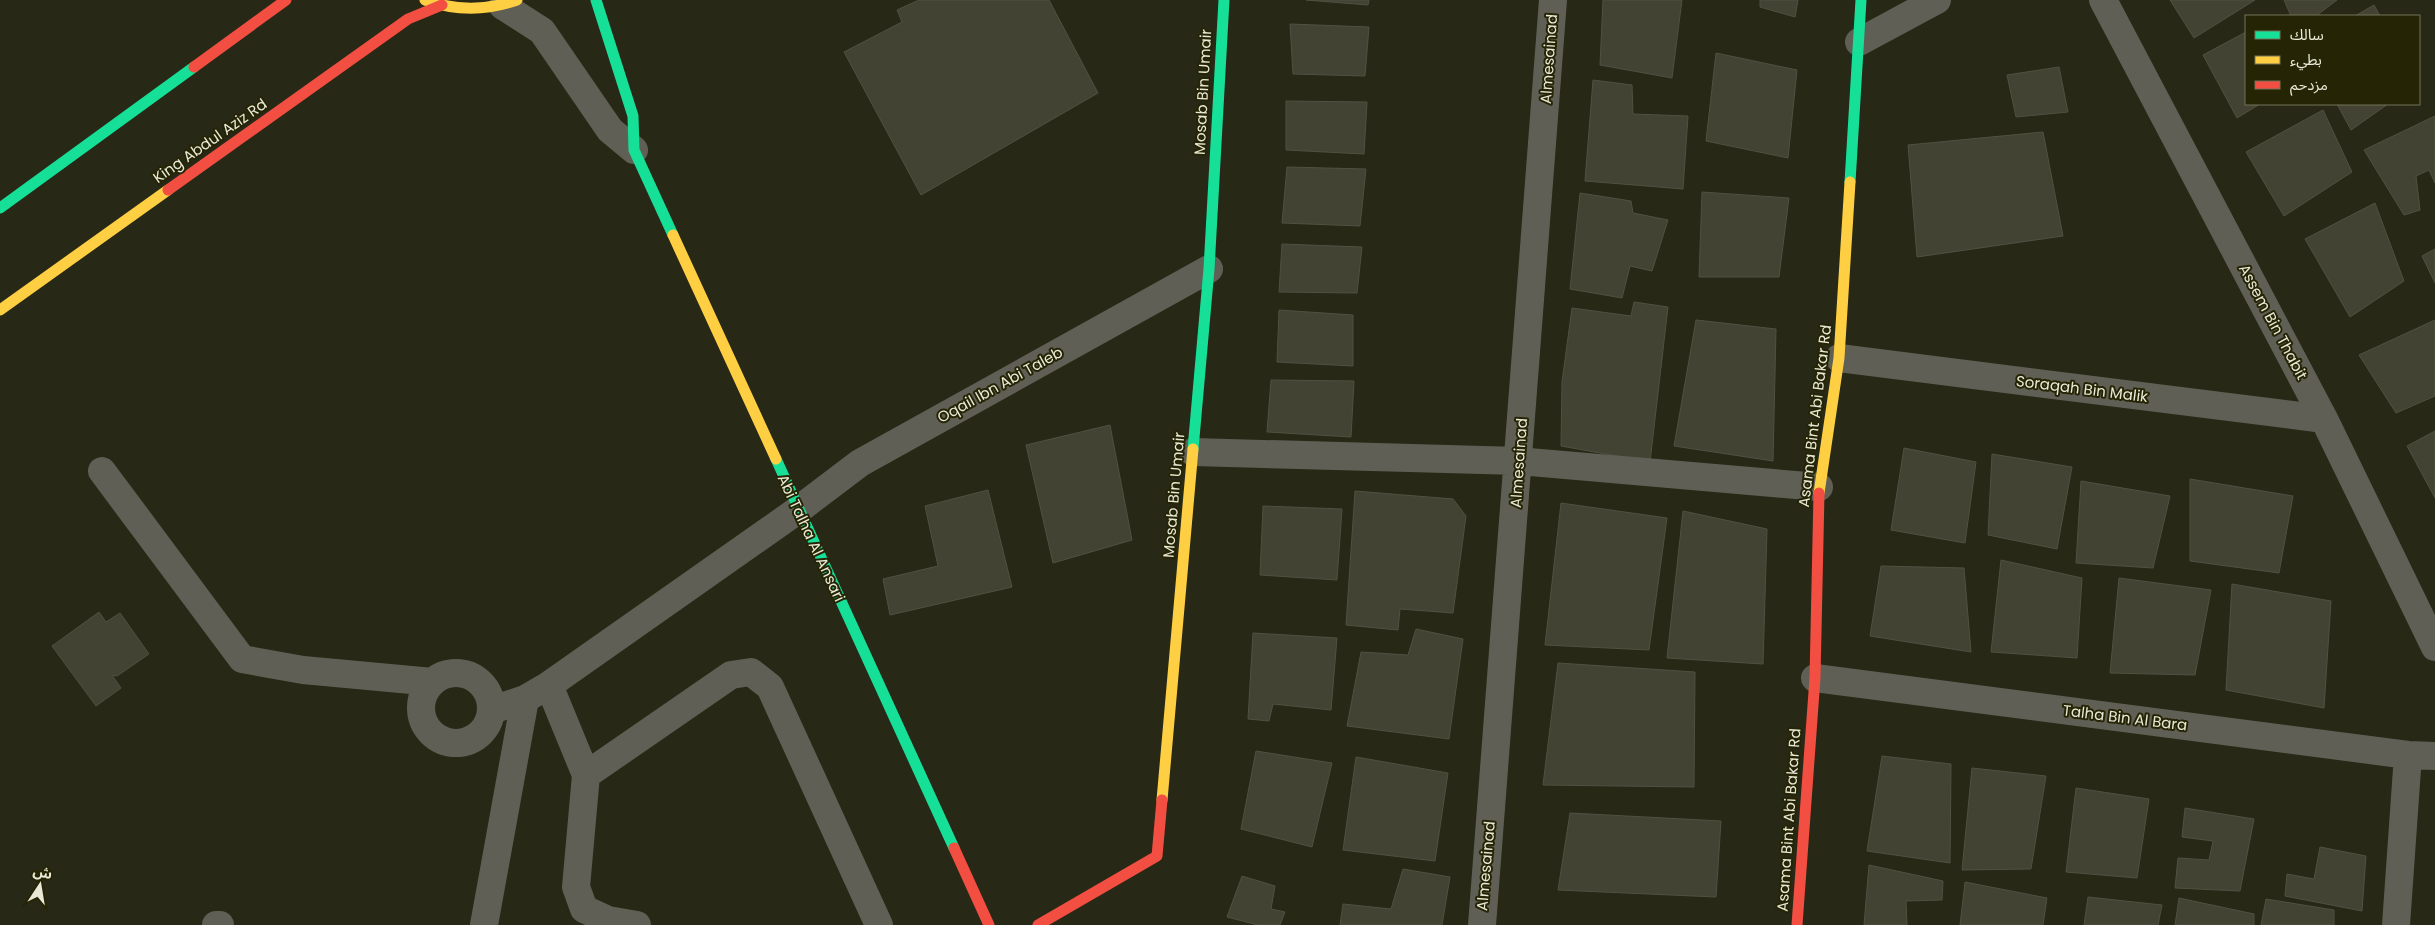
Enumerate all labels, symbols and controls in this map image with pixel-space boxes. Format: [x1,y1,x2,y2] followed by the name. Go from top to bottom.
[1535,13,1562,105] street label: Almesainad
[2245,15,2420,105] legend
[2290,24,2324,45] text: سالك
[1189,28,1216,155] street label: Mosab Bin Umair
[2290,49,2322,71] text: بطيء
[2290,74,2328,96] text: مزدحم
[148,93,271,188] street label: King Abdul Aziz Rd
[2234,260,2313,383] street label: Assem Bin Thabit
[1793,324,1836,508] street label: Asama Bint Abi Bakar Rd
[933,341,1066,428] street label: Oqail Ibn Abi Taleb
[2015,370,2149,407] street label: Soraqah Bin Malik
[1505,417,1532,509] street label: Almesainad
[1158,431,1189,559] street label: Mosab Bin Umair
[773,471,850,605] street label: Abi Talha Al Ansari
[2062,699,2188,736] street label: Talha Bin Al Bara
[1772,728,1805,912] street label: Asama Bint Abi Bakar Rd
[1471,820,1500,912] street label: Almesainad
[15,860,65,910] north arrow
[31,861,54,884] text: ش

